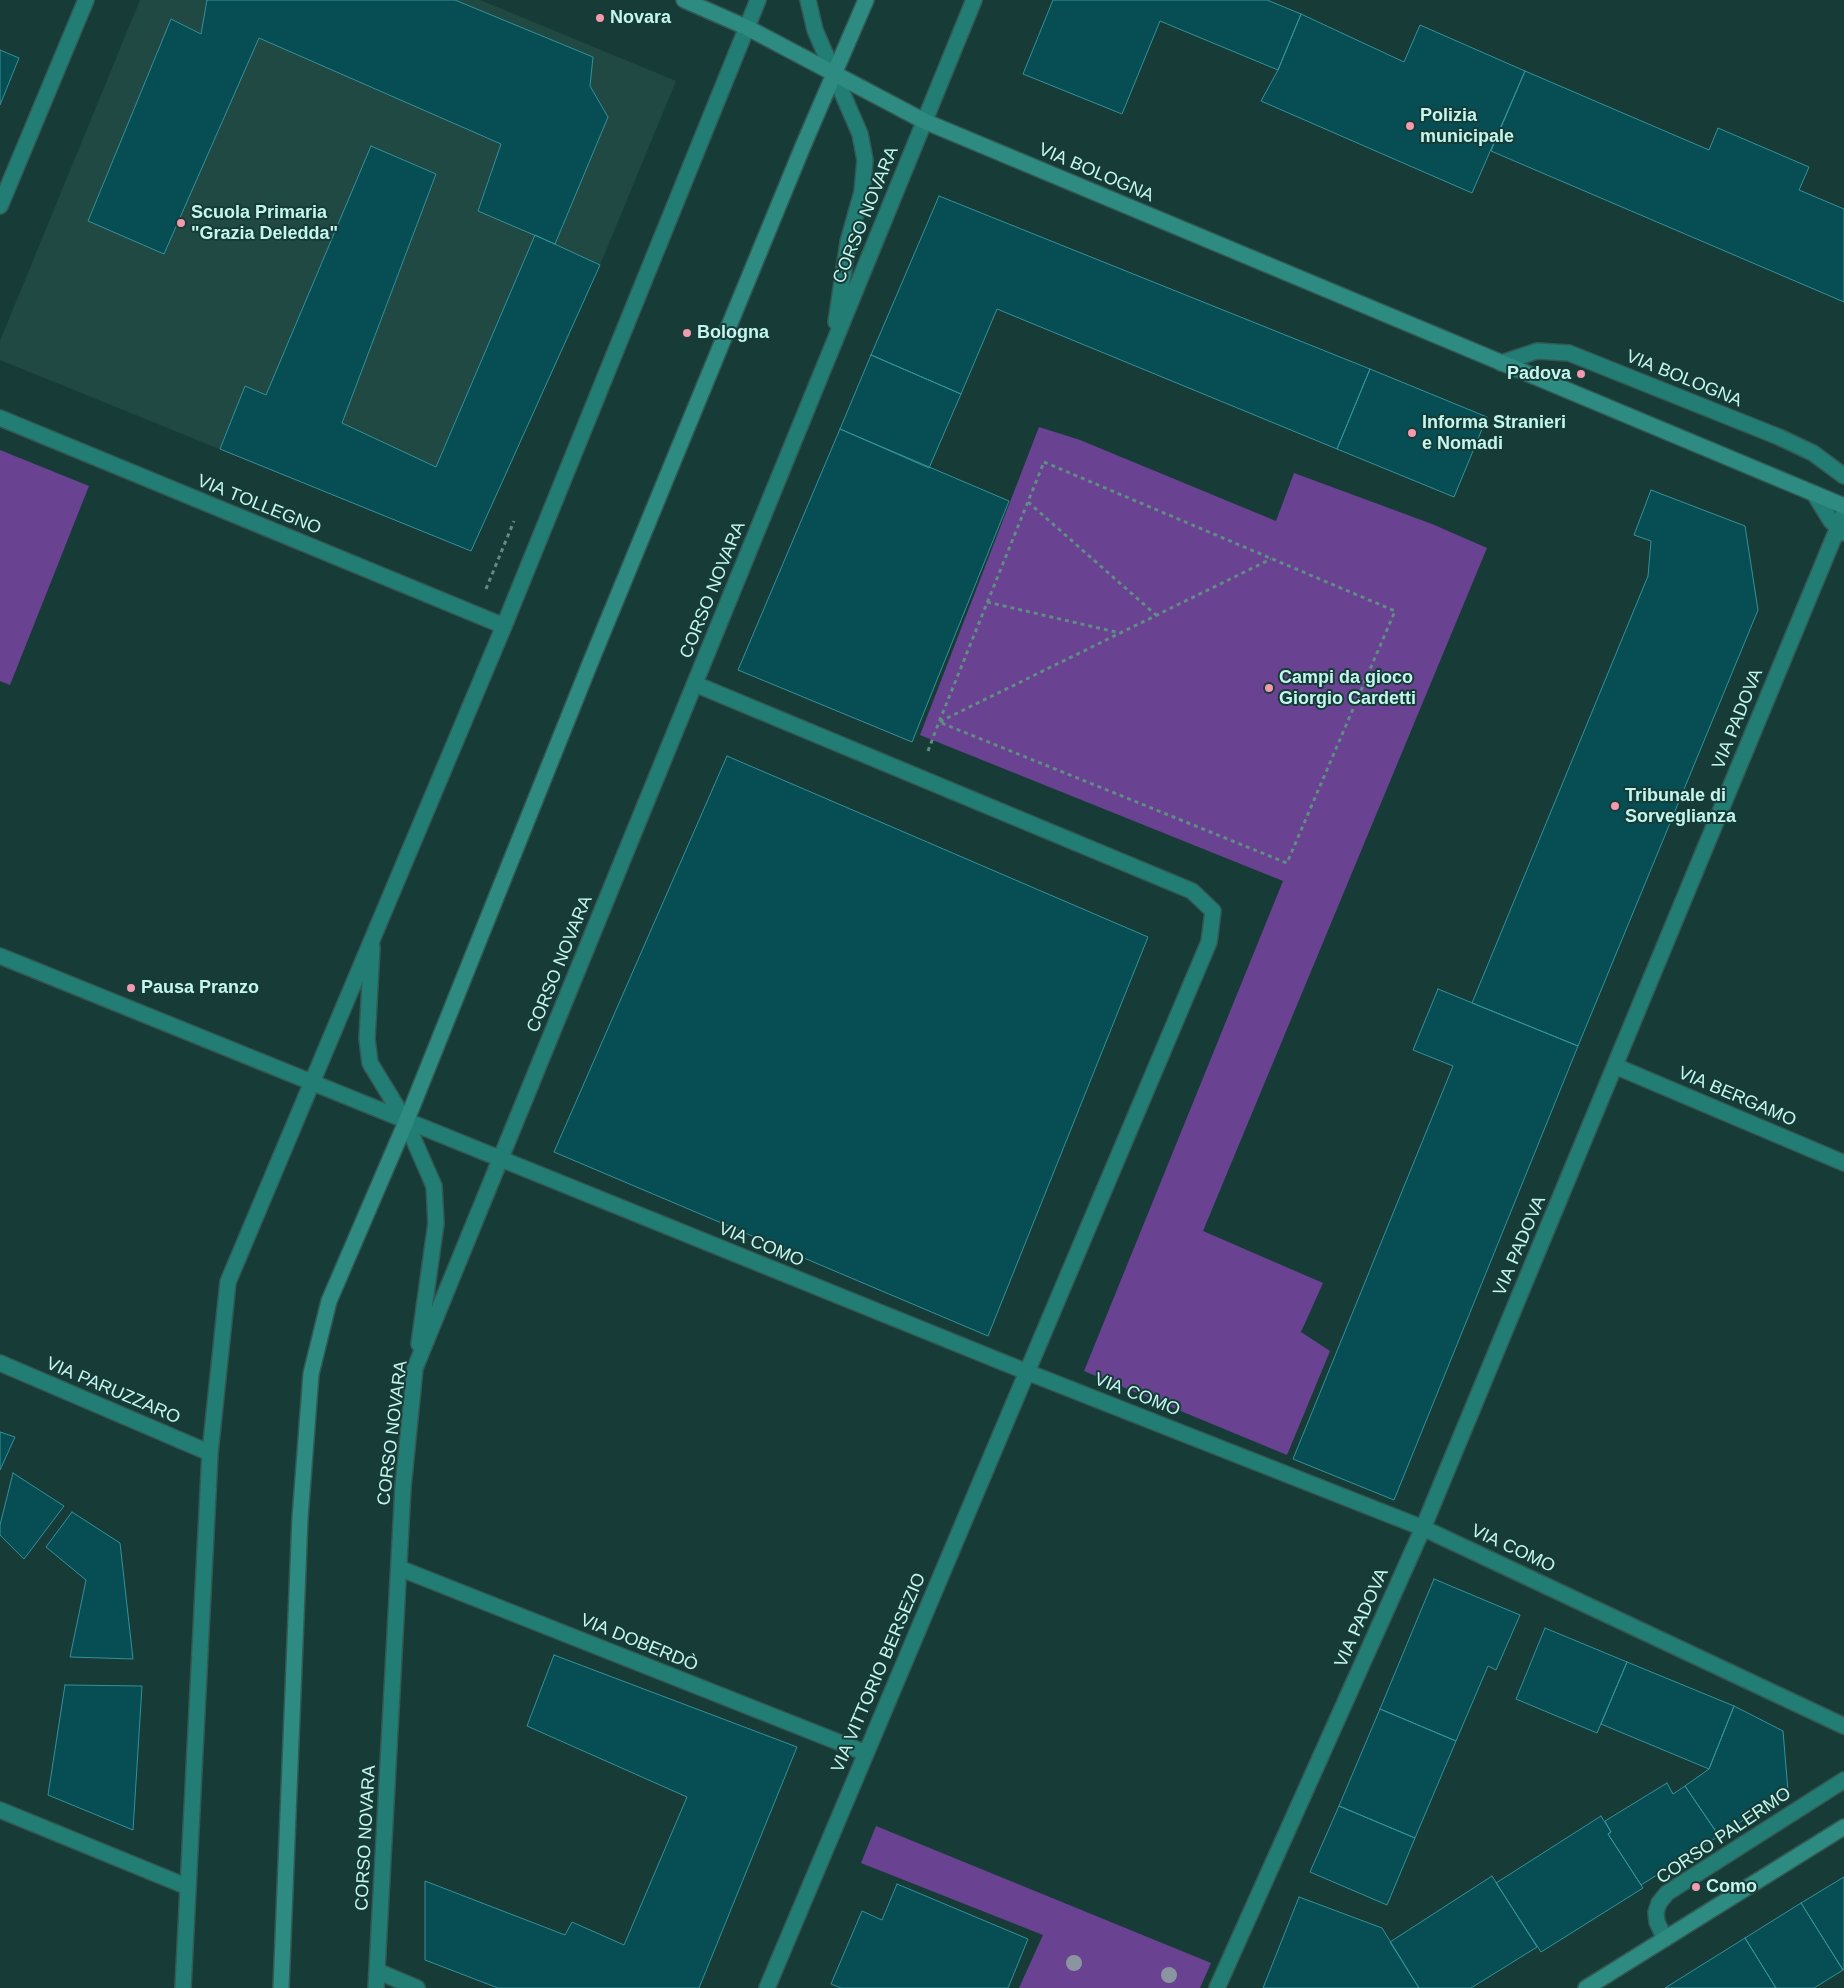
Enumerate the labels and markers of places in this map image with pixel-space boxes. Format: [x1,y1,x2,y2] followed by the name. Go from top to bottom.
[610,7,671,29] place label: Novara
[594,12,606,24] marker: Novara
[1420,105,1514,148] place label: Polizia municipale
[1404,120,1416,132] marker: Polizia municipale
[191,202,338,244] place label: Scuola Primaria "Grazia Deledda"
[175,217,187,229] marker: Scuola Primaria "Grazia Deledda"
[697,322,769,344] place label: Bologna
[681,327,693,339] marker: Bologna
[1507,363,1571,385] place label: Padova
[1575,368,1587,380] marker: Padova
[1422,412,1566,454] place label: Informa Stranieri e Nomadi
[1406,427,1418,439] marker: Informa Stranieri e Nomadi
[1279,667,1416,710] place label: Campi da gioco Giorgio Cardetti
[1263,682,1275,694] marker: Campi da gioco Giorgio Cardetti
[1625,785,1736,828] place label: Tribunale di Sorveglianza
[1609,800,1621,812] marker: Tribunale di Sorveglianza
[141,977,259,999] place label: Pausa Pranzo
[125,982,137,994] marker: Pausa Pranzo
[1706,1876,1757,1898] place label: Como
[1690,1881,1702,1893] marker: Como

